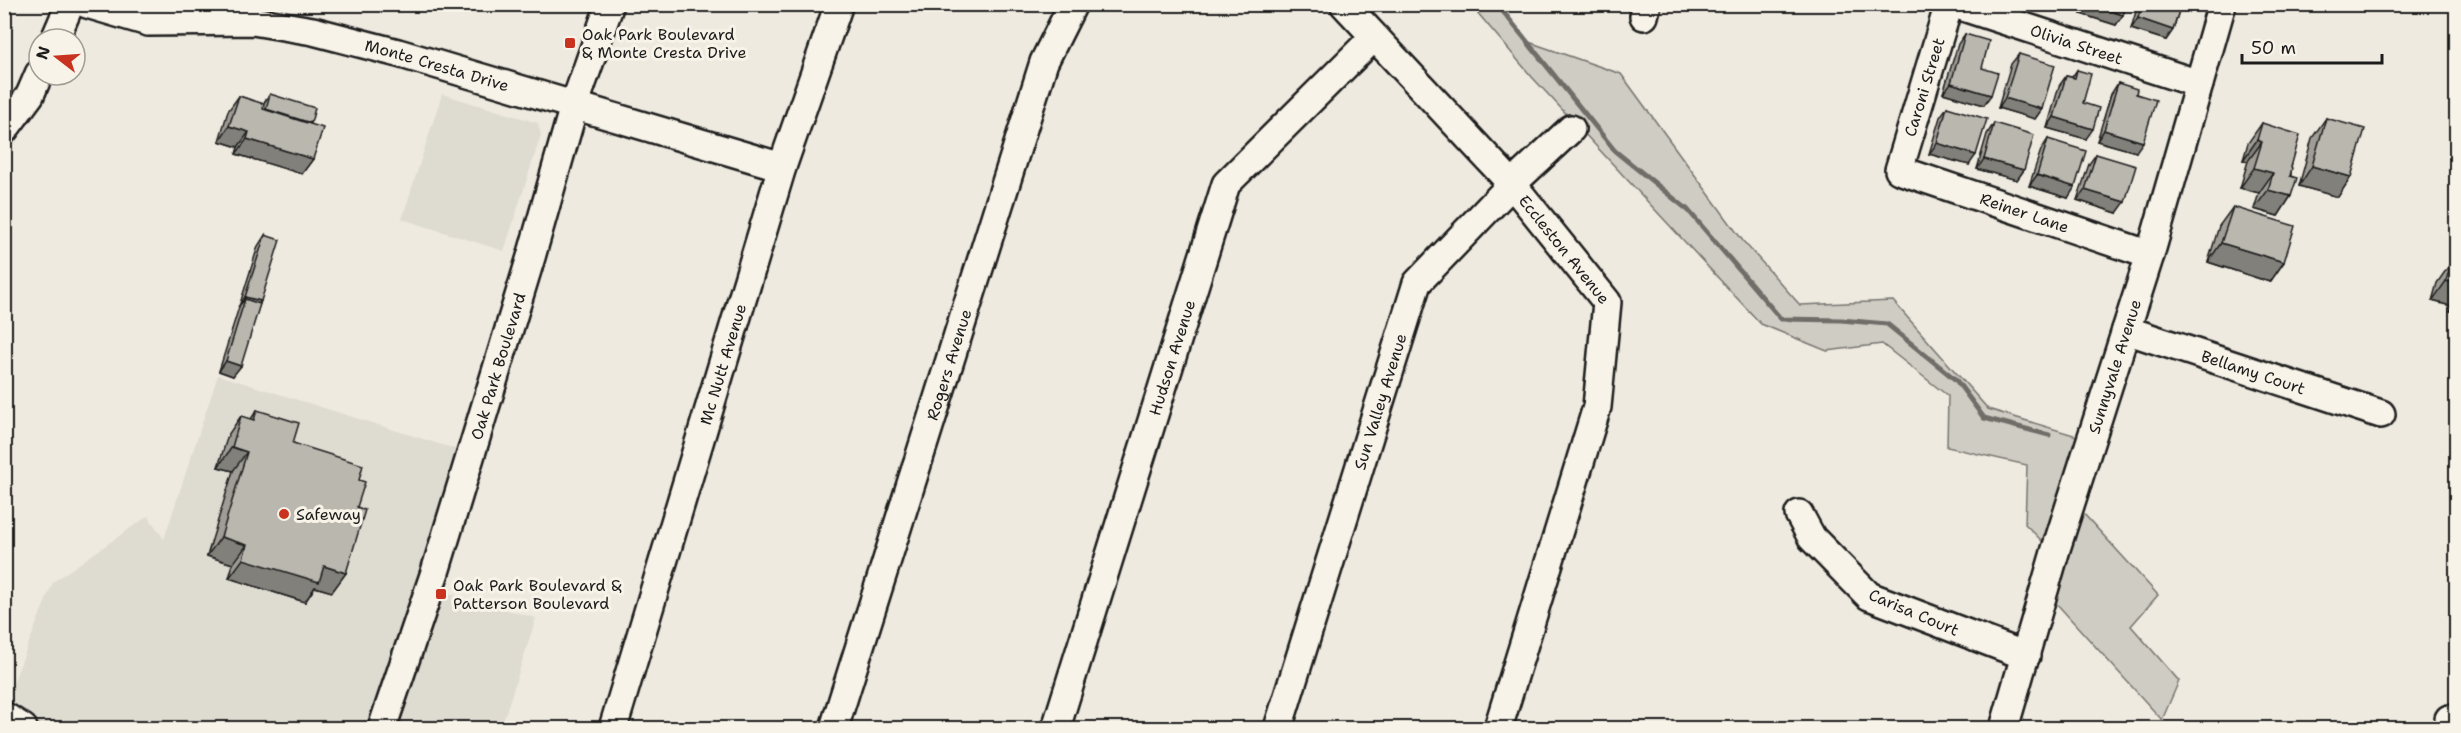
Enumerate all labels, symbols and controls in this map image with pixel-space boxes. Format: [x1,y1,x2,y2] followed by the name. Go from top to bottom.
[2028,20,2125,69] street label: Olivia Street
[582,24,747,63] place label: Oak Park Boulevard & Monte Cresta Drive
[27,27,87,87] north arrow
[2242,27,2382,65] scale bar
[362,35,511,96] street label: Monte Cresta Drive
[1899,35,1949,139] street label: Caroni Street
[563,36,577,50] marker: Oak Park Boulevard & Monte Cresta Drive
[2251,36,2296,60] text: 50 m
[31,44,55,62] text: N
[1977,188,2072,238] street label: Reiner Lane
[1514,191,1614,308] street label: Eccleston Avenue
[466,290,531,442] street label: Oak Park Boulevard
[1144,297,1200,418] street label: Hudson Avenue
[2083,297,2146,437] street label: Sunnyvale Avenue
[695,301,751,428] street label: Mc Nutt Avenue
[922,307,976,423] street label: Rogers Avenue
[1349,331,1412,472] street label: Sun Valley Avenue
[2198,345,2308,399] street label: Bellamy Court
[296,504,361,525] place label: Safeway
[277,507,291,521] marker: Safeway
[453,575,622,614] place label: Oak Park Boulevard & Patterson Boulevard
[1866,584,1962,641] street label: Carisa Court
[434,587,448,601] marker: Oak Park Boulevard & Patterson Boulevard

